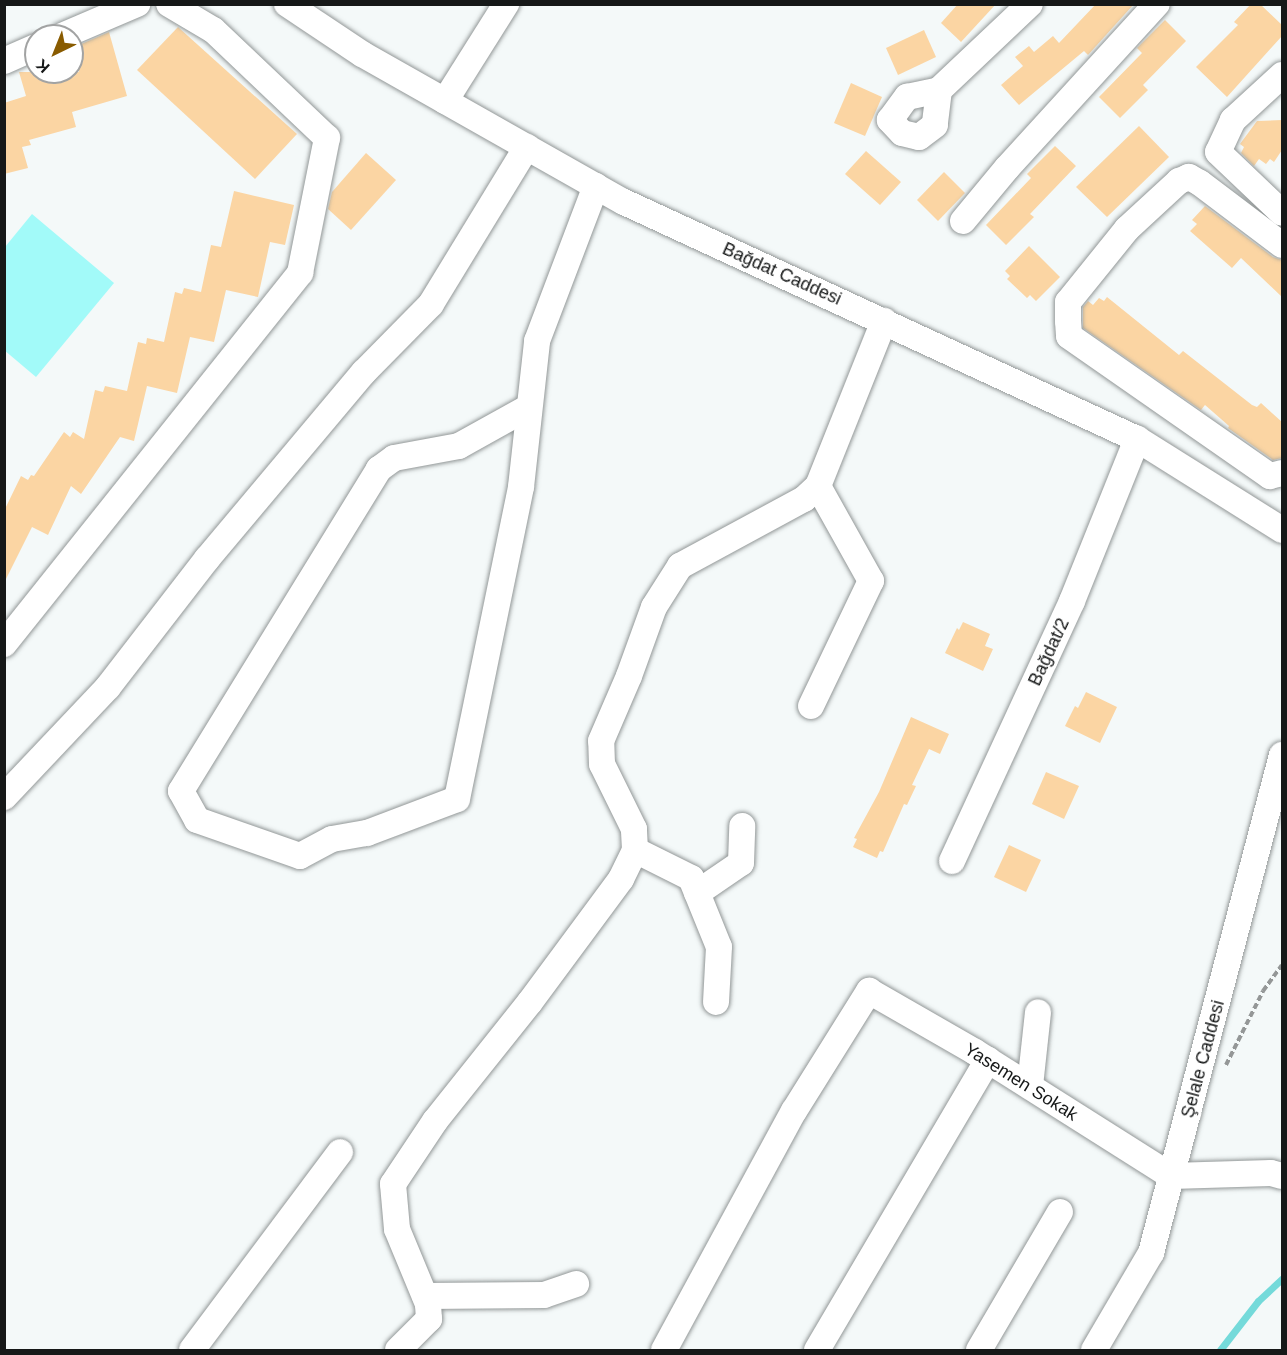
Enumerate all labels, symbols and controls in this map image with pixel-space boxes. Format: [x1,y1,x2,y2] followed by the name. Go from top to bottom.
[24,24,84,84] north arrow
[33,56,53,76] text: K
[719,238,845,310] street label: Bağdat Caddesi
[1024,615,1074,689] street label: Bağdat/2
[1177,998,1229,1120] street label: Şelale Caddesi
[960,1038,1082,1126] street label: Yasemen Sokak

